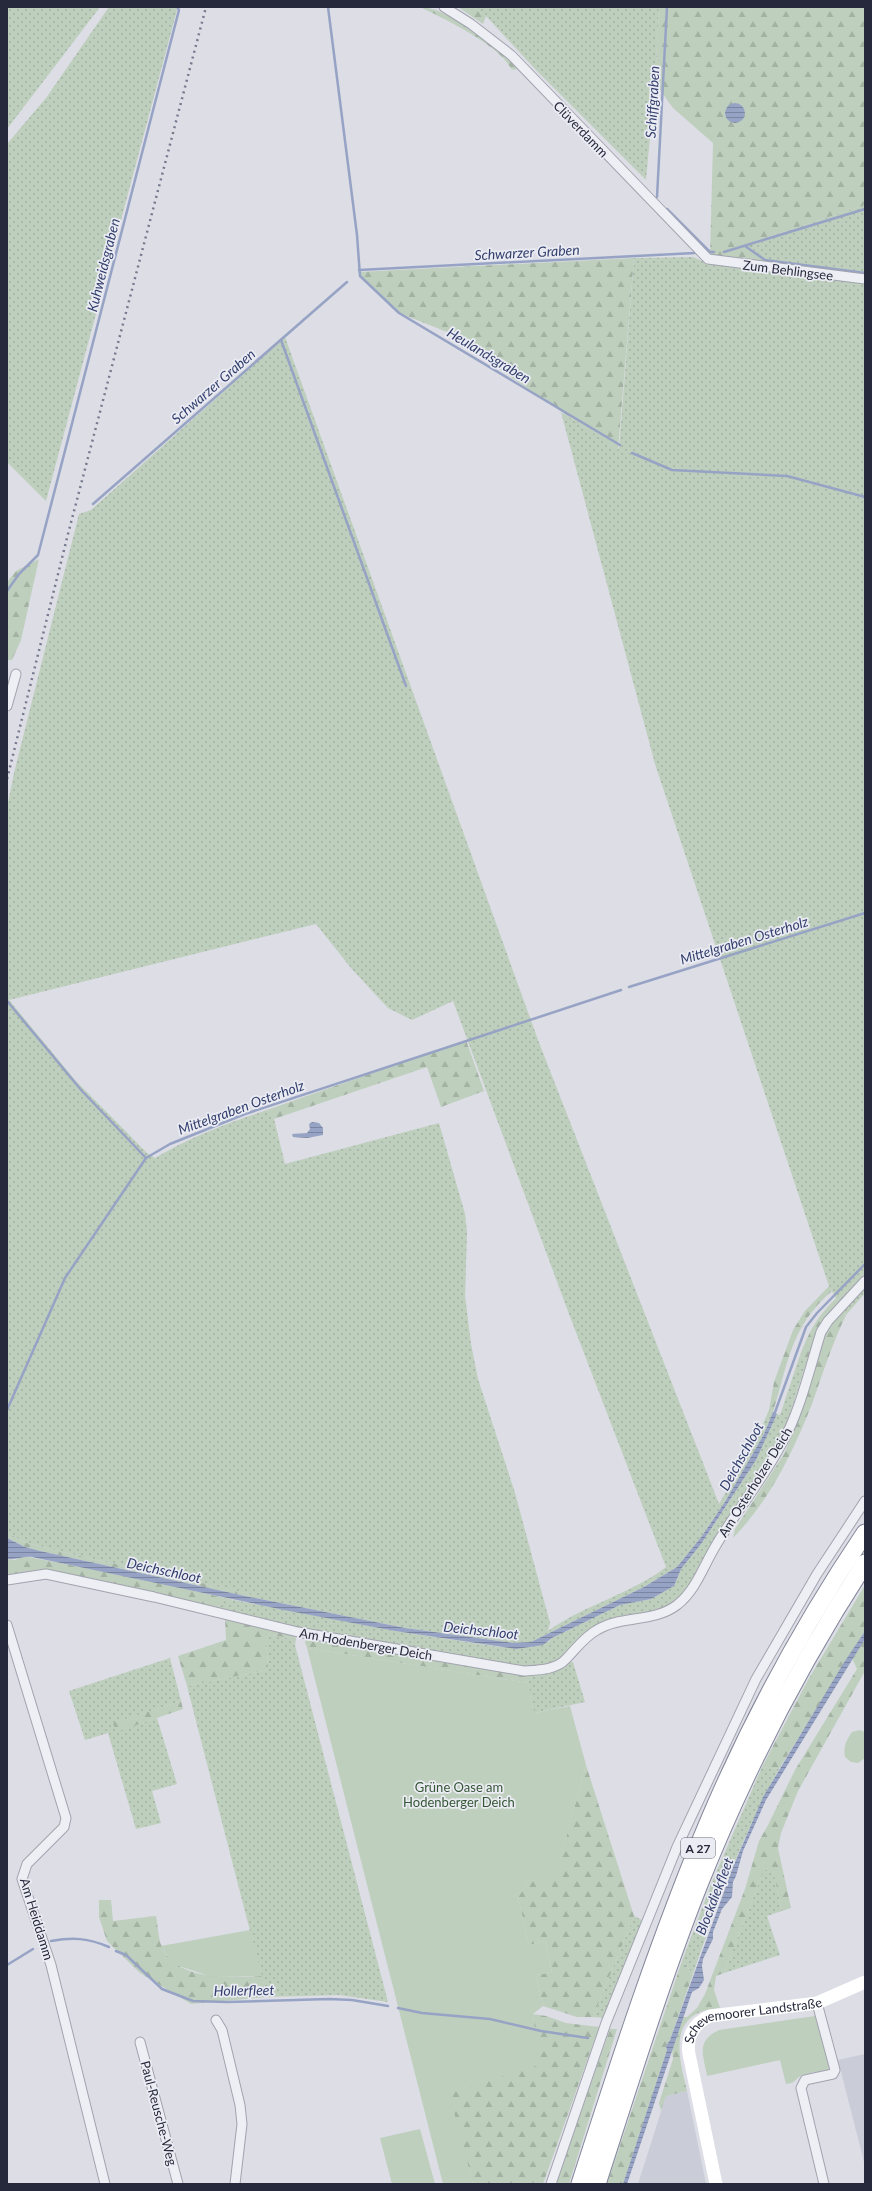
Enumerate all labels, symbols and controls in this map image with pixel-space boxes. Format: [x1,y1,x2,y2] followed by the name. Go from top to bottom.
[642,65,662,139] water label: Schiffgraben
[550,98,612,160] street label: Clüverdamm
[83,216,123,314] water label: Kuhweidsgraben
[474,241,580,263] water label: Schwarzer Graben
[742,257,834,283] street label: Zum Behlingsee
[444,323,534,387] water label: Heulandsgraben
[168,345,258,427] water label: Schwarzer Graben
[678,912,810,968] water label: Mittelgraben Osterholz
[176,1076,307,1138] water label: Mittelgraben Osterholz
[715,1419,767,1493] water label: Deichschloot
[715,1424,795,1540] street label: Am Osterholzer Deich
[125,1554,203,1586] water label: Deichschloot
[443,1618,519,1642] water label: Deichschloot
[298,1624,434,1664] street label: Am Hodenberger Deich
[403,1779,515,1810] park label: Grüne Oase am Hodenberger Deich
[681,1838,715,1858] road number: A 27
[691,1855,737,1937] water label: Blockdiekfleet
[17,1876,57,1962] street label: Am Heiddamm
[213,1981,275,1999] water label: Hollerfleet
[681,1994,825,2045] street label: Schevemoorer Landstraße
[137,2059,181,2167] street label: Paul-Reusche-Weg

